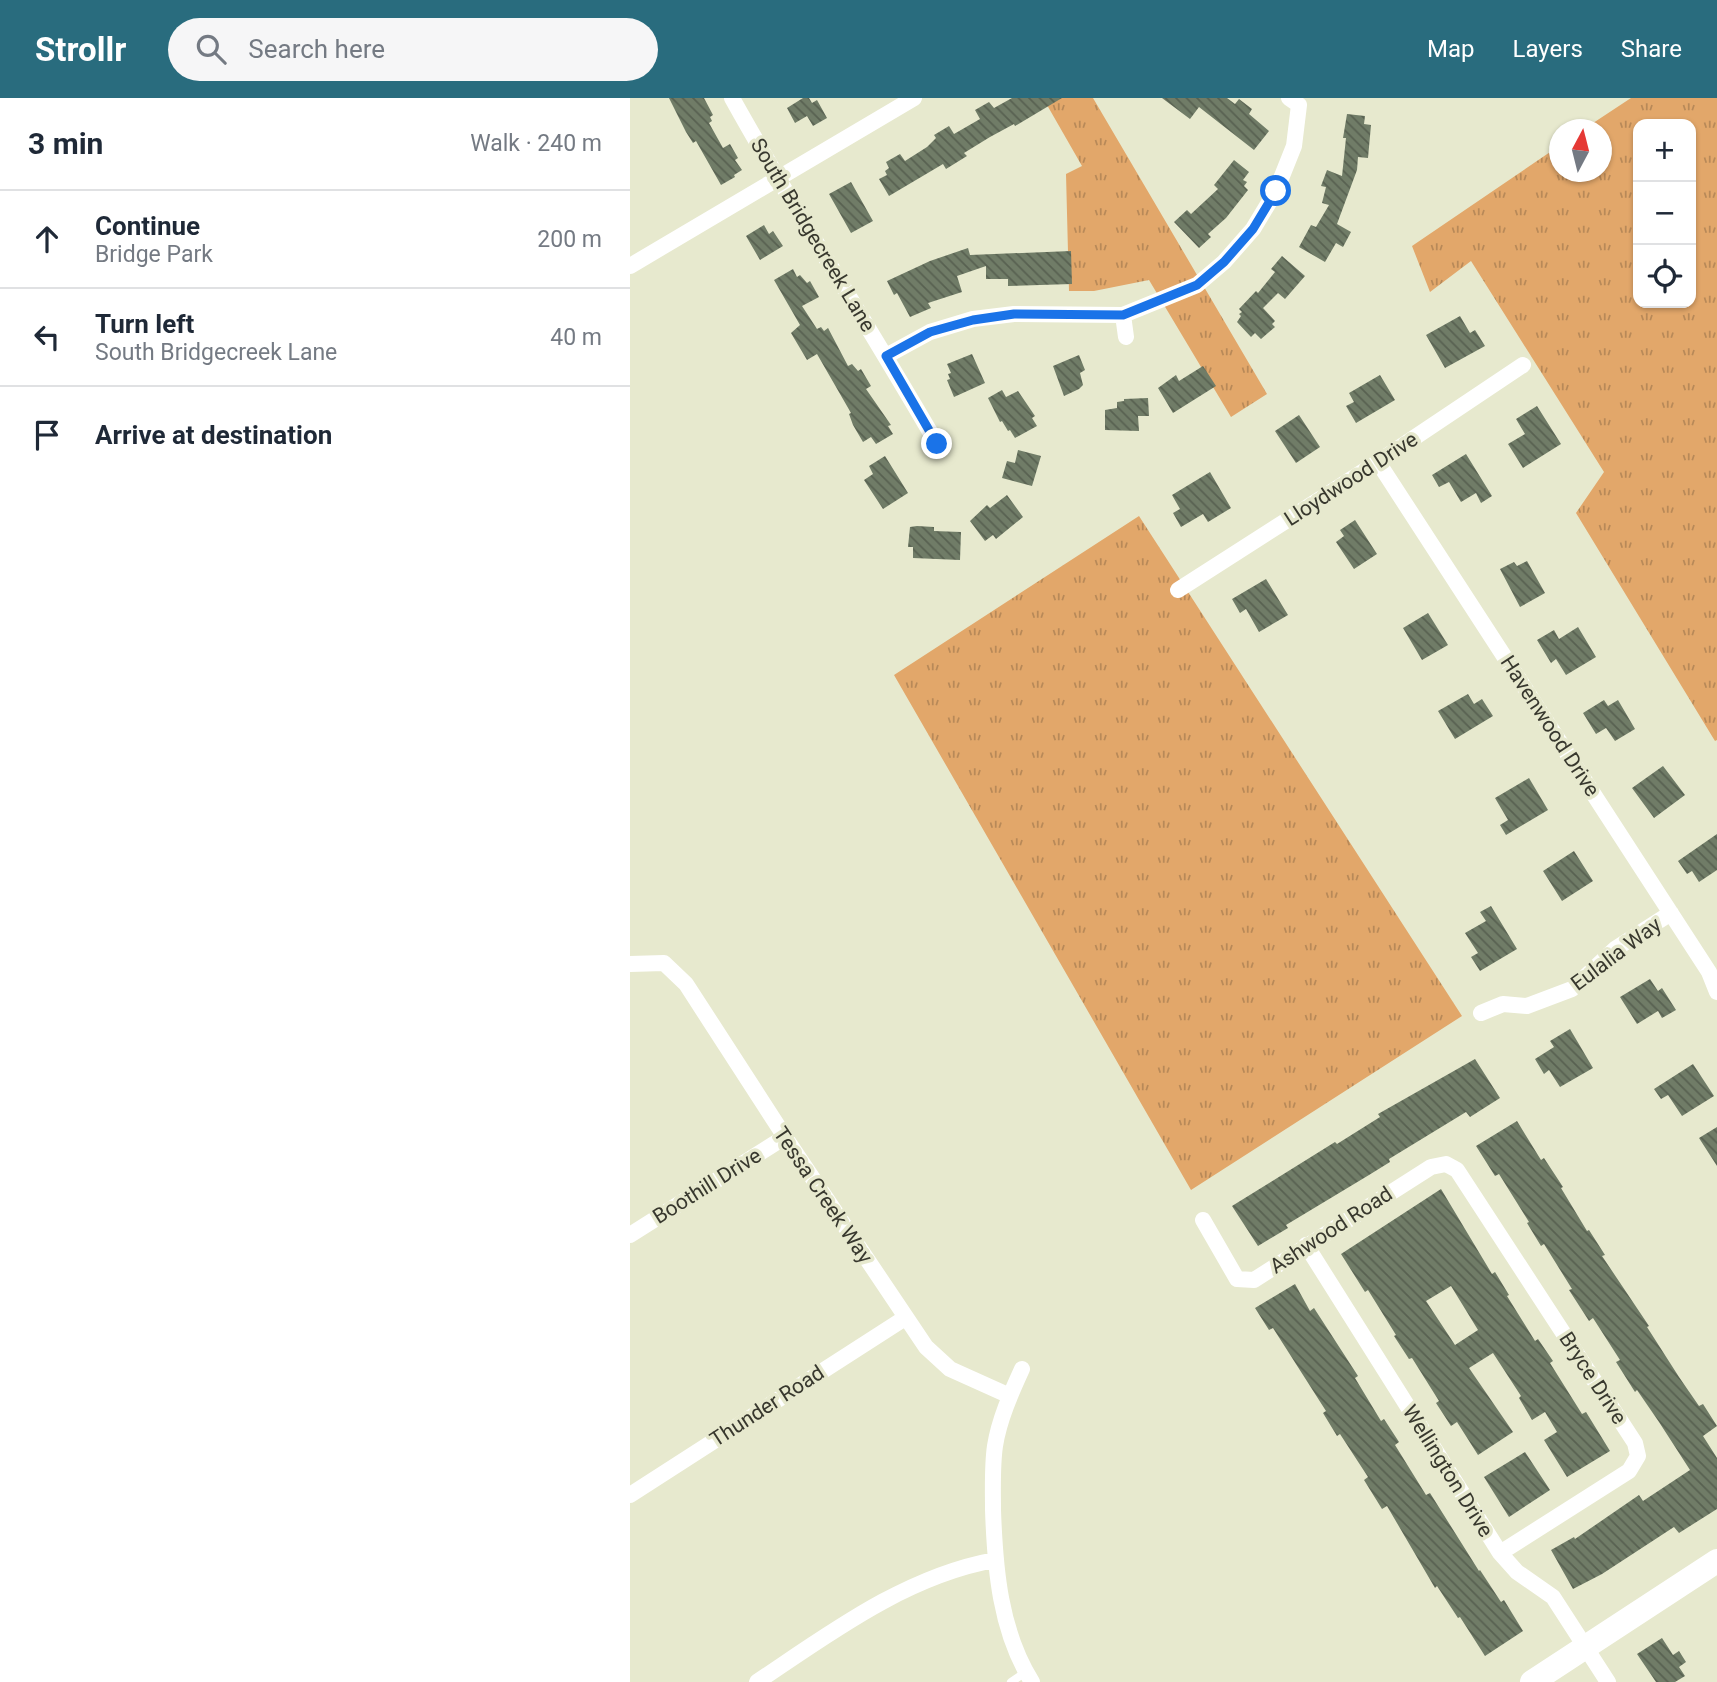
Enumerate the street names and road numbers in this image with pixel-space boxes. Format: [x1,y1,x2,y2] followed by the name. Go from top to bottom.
[746,134,880,336] street label: South Bridgecreek Lane
[1280,427,1422,531] street label: Lloydwood Drive
[1496,651,1604,801] street label: Havenwood Drive
[1566,912,1666,996] street label: Eulalia Way
[769,1122,877,1268] street label: Tessa Creek Way
[648,1143,766,1229] street label: Boothill Drive
[1265,1182,1397,1278] street label: Ashwood Road
[1554,1328,1632,1428] street label: Bryce Drive
[706,1360,828,1452] street label: Thunder Road
[1398,1401,1498,1541] street label: Wellington Drive

